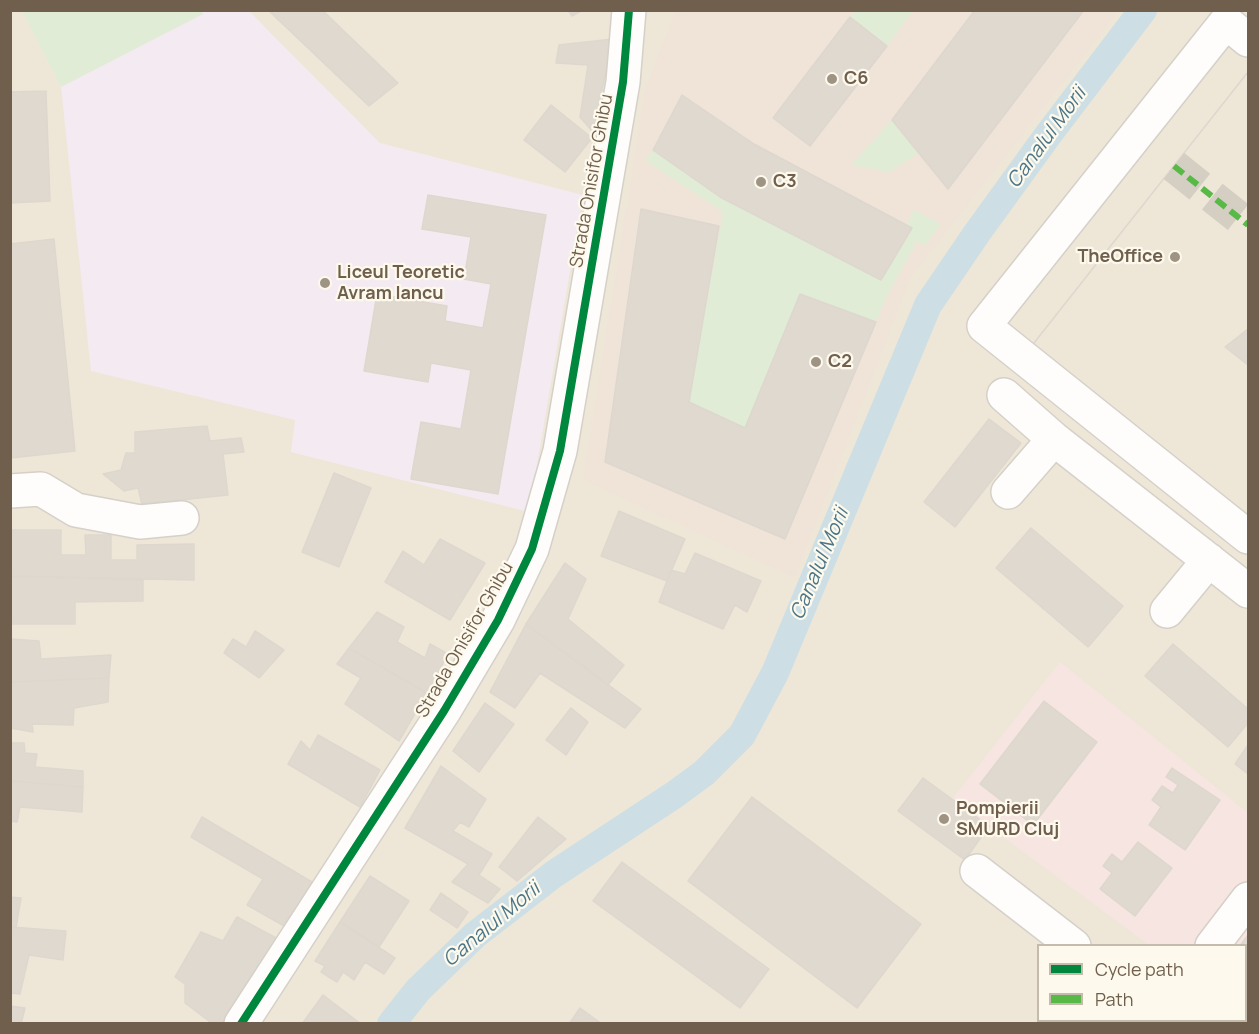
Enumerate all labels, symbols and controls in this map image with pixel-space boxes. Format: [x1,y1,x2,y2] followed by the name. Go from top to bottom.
[844,68,868,90] place label: C6
[825,72,839,86] marker: C6
[1002,83,1092,193] water label: Canalul Morii
[566,92,618,270] street label: Strada Onisifor Ghibu
[773,171,797,193] place label: C3
[754,175,768,189] marker: C3
[1077,246,1163,268] place label: TheOffice
[1168,250,1182,264] marker: TheOffice
[337,262,465,304] place label: Liceul Teoretic Avram Iancu
[318,276,332,290] marker: Liceul Teoretic Avram Iancu
[828,351,852,373] place label: C2
[809,355,823,369] marker: C2
[786,505,854,623] water label: Canalul Morii
[412,558,518,722] street label: Strada Onisifor Ghibu
[956,798,1059,840] place label: Pompierii SMURD Cluj
[937,812,951,826] marker: Pompierii SMURD Cluj
[439,878,545,972] water label: Canalul Morii
[1037,944,1247,1022] legend
[1095,957,1184,981] text: Cycle path
[1095,987,1133,1011] text: Path

